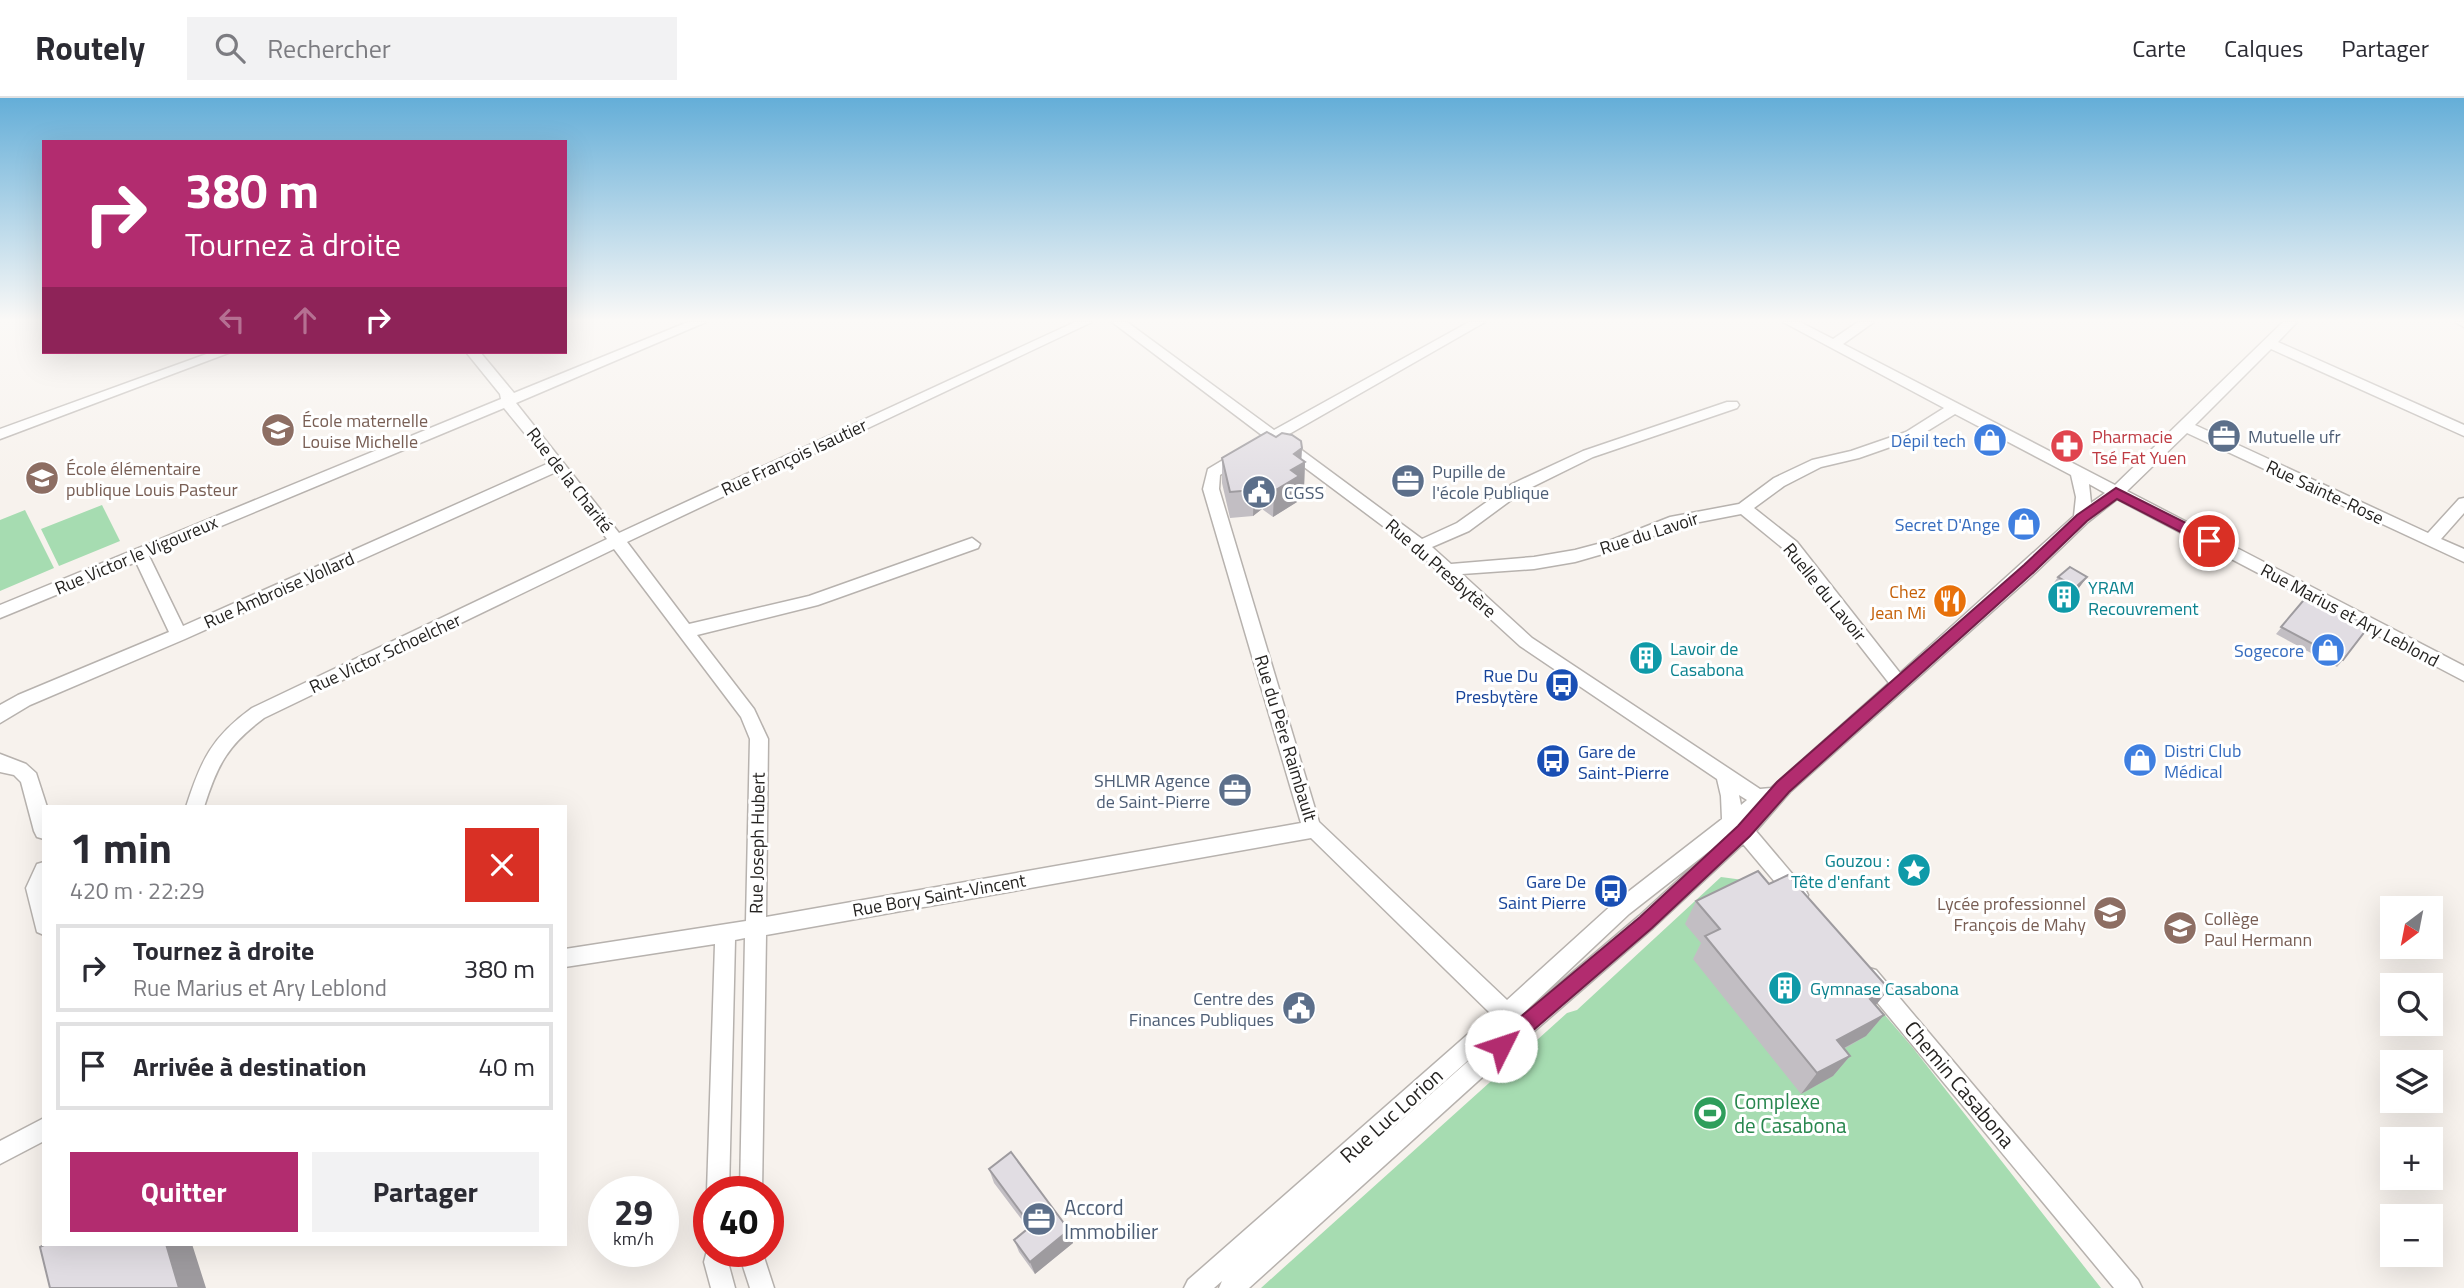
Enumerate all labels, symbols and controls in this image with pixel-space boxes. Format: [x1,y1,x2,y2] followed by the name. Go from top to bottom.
[187,17,677,80] search box
[35,23,145,73] text: Routely
[211,29,249,67] icon: search
[267,29,391,68] text: Rechercher
[2132,30,2186,66] text: Carte
[2224,30,2303,66] text: Calques
[2341,30,2429,66] text: Partager
[185,152,319,227] text: 380 m
[70,168,161,259] icon: right
[185,220,401,268] text: Tournez à droite
[213,301,251,339] icon: left
[286,301,324,339] icon: ahead
[359,301,397,339] icon: right
[302,407,428,455] place label: École maternelle Louise Michelle
[259,411,297,449] school or university icon: École maternelle Louise Michelle
[717,411,871,503] street label: Rue François Isautier
[2205,417,2243,455] office icon: Mutuelle ufr
[520,421,620,539] street label: Rue de la Charité
[1971,421,2009,459] shop icon: Dépil tech
[2092,423,2186,471] place label: Pharmacie Tsé Fat Yuen
[2248,423,2341,450] place label: Mutuelle ufr
[1891,427,1966,454] place label: Dépil tech
[2048,427,2086,465] pharmacy icon: Pharmacie Tsé Fat Yuen
[2262,453,2388,531] street label: Rue Sainte-Rose
[66,455,238,503] place label: École élémentaire publique Louis Pasteur
[1432,458,1549,506] place label: Pupille de l'école Publique
[23,459,61,497] school or university icon: École élémentaire publique Louis Pasteur
[1389,462,1427,500] office icon: Pupille de l'école Publique
[1240,473,1278,511] public building icon: CGSS
[1284,479,1324,506] place label: CGSS
[1596,504,1702,562] street label: Rue du Lavoir
[2005,505,2043,543] shop icon: Secret D'Ange
[50,508,222,602] street label: Rue Victor le Vigoureux
[1895,511,2000,538] place label: Secret D'Ange
[2179,511,2239,571] pin
[1380,512,1502,624] street label: Rue du Presbytère
[2190,522,2228,560] icon: arrive
[1777,537,1873,647] street label: Ruelle du Lavoir
[199,545,359,635] street label: Rue Ambroise Vollard
[2256,556,2444,674] street label: Rue Marius et Ary Leblond
[2088,574,2199,622] place label: YRAM Recouvrement
[1870,578,1926,626] place label: Chez Jean Mi
[2045,578,2083,616] building icon: YRAM Recouvrement
[1931,582,1969,620] restaurant icon: Chez Jean Mi
[305,606,465,700] street label: Rue Victor Schoelcher
[2309,631,2347,669] shop icon: Sogecore
[1670,635,1744,683] place label: Lavoir de Casabona
[2234,637,2304,664] place label: Sogecore
[1627,639,1665,677] building icon: Lavoir de Casabona
[1248,651,1324,825] street label: Rue du Père Raimbault
[1455,662,1538,710] place label: Rue Du Presbytère
[1543,666,1581,704] bus stop icon: Rue Du Presbytère
[2164,737,2241,785] place label: Distri Club Médical
[1578,738,1669,786] place label: Gare de Saint-Pierre
[2121,741,2159,779] shop icon: Distri Club Médical
[1534,742,1572,780] bus stop icon: Gare de Saint-Pierre
[1094,767,1210,815] place label: SHLMR Agence de Saint-Pierre
[742,771,772,914] street label: Rue Joseph Hubert
[1216,771,1254,809] office icon: SHLMR Agence de Saint-Pierre
[70,815,172,879] text: 1 min
[465,828,539,902] button: close
[1791,847,1891,895] place label: Gouzou : Tête d'enfant
[1895,851,1933,889] place icon: Gouzou : Tête d'enfant
[850,866,1028,924] street label: Rue Bory Saint-Vincent
[1498,868,1586,916] place label: Gare De Saint Pierre
[1592,872,1630,910] bus stop icon: Gare De Saint Pierre
[70,873,205,908] text: 420 m · 22:29
[1937,890,2086,938] place label: Lycée professionnel François de Mahy
[2091,894,2129,932] school or university icon: Lycée professionnel François de Mahy
[2380,896,2443,959] north arrow
[2380,896,2443,1267] map controls
[2204,905,2312,953] place label: Collège Paul Hermann
[2161,909,2199,947] school or university icon: Collège Paul Hermann
[133,931,314,970] text: Tournez à droite
[74,949,112,987] icon: right
[464,949,535,988] text: 380 m
[1766,969,1804,1007] building icon: Gymnase Casabona
[133,970,387,1005] text: Rue Marius et Ary Leblond
[2380,973,2443,1036] button: search
[1810,975,1959,1002] place label: Gymnase Casabona
[1129,985,1274,1033] place label: Centre des Finances Publiques
[1280,989,1318,1027] public building icon: Centre des Finances Publiques
[1464,1009,1538,1083] position arrow
[1897,1013,2023,1155] street label: Chemin Casabona
[74,1047,112,1085] icon: arrive
[133,1047,367,1086] text: Arrivée à destination
[478,1047,535,1086] text: 40 m
[2380,1050,2443,1113] button: layers
[1332,1060,1450,1170] street label: Rue Luc Lorion
[1734,1085,1847,1141] place label: Complexe de Casabona
[1691,1094,1729,1132] sports icon: Complexe de Casabona
[2380,1127,2443,1190] button: +
[70,1152,298,1232] button: Quitter
[312,1152,539,1232] button: Partager
[693,1176,784,1267] speed limit sign: 40
[614,1185,653,1239] text: 29
[1064,1191,1158,1247] place label: Accord Immobilier
[1020,1200,1058,1238] office icon: Accord Immobilier
[2380,1204,2443,1267] button: −
[613,1225,654,1252] text: km/h

